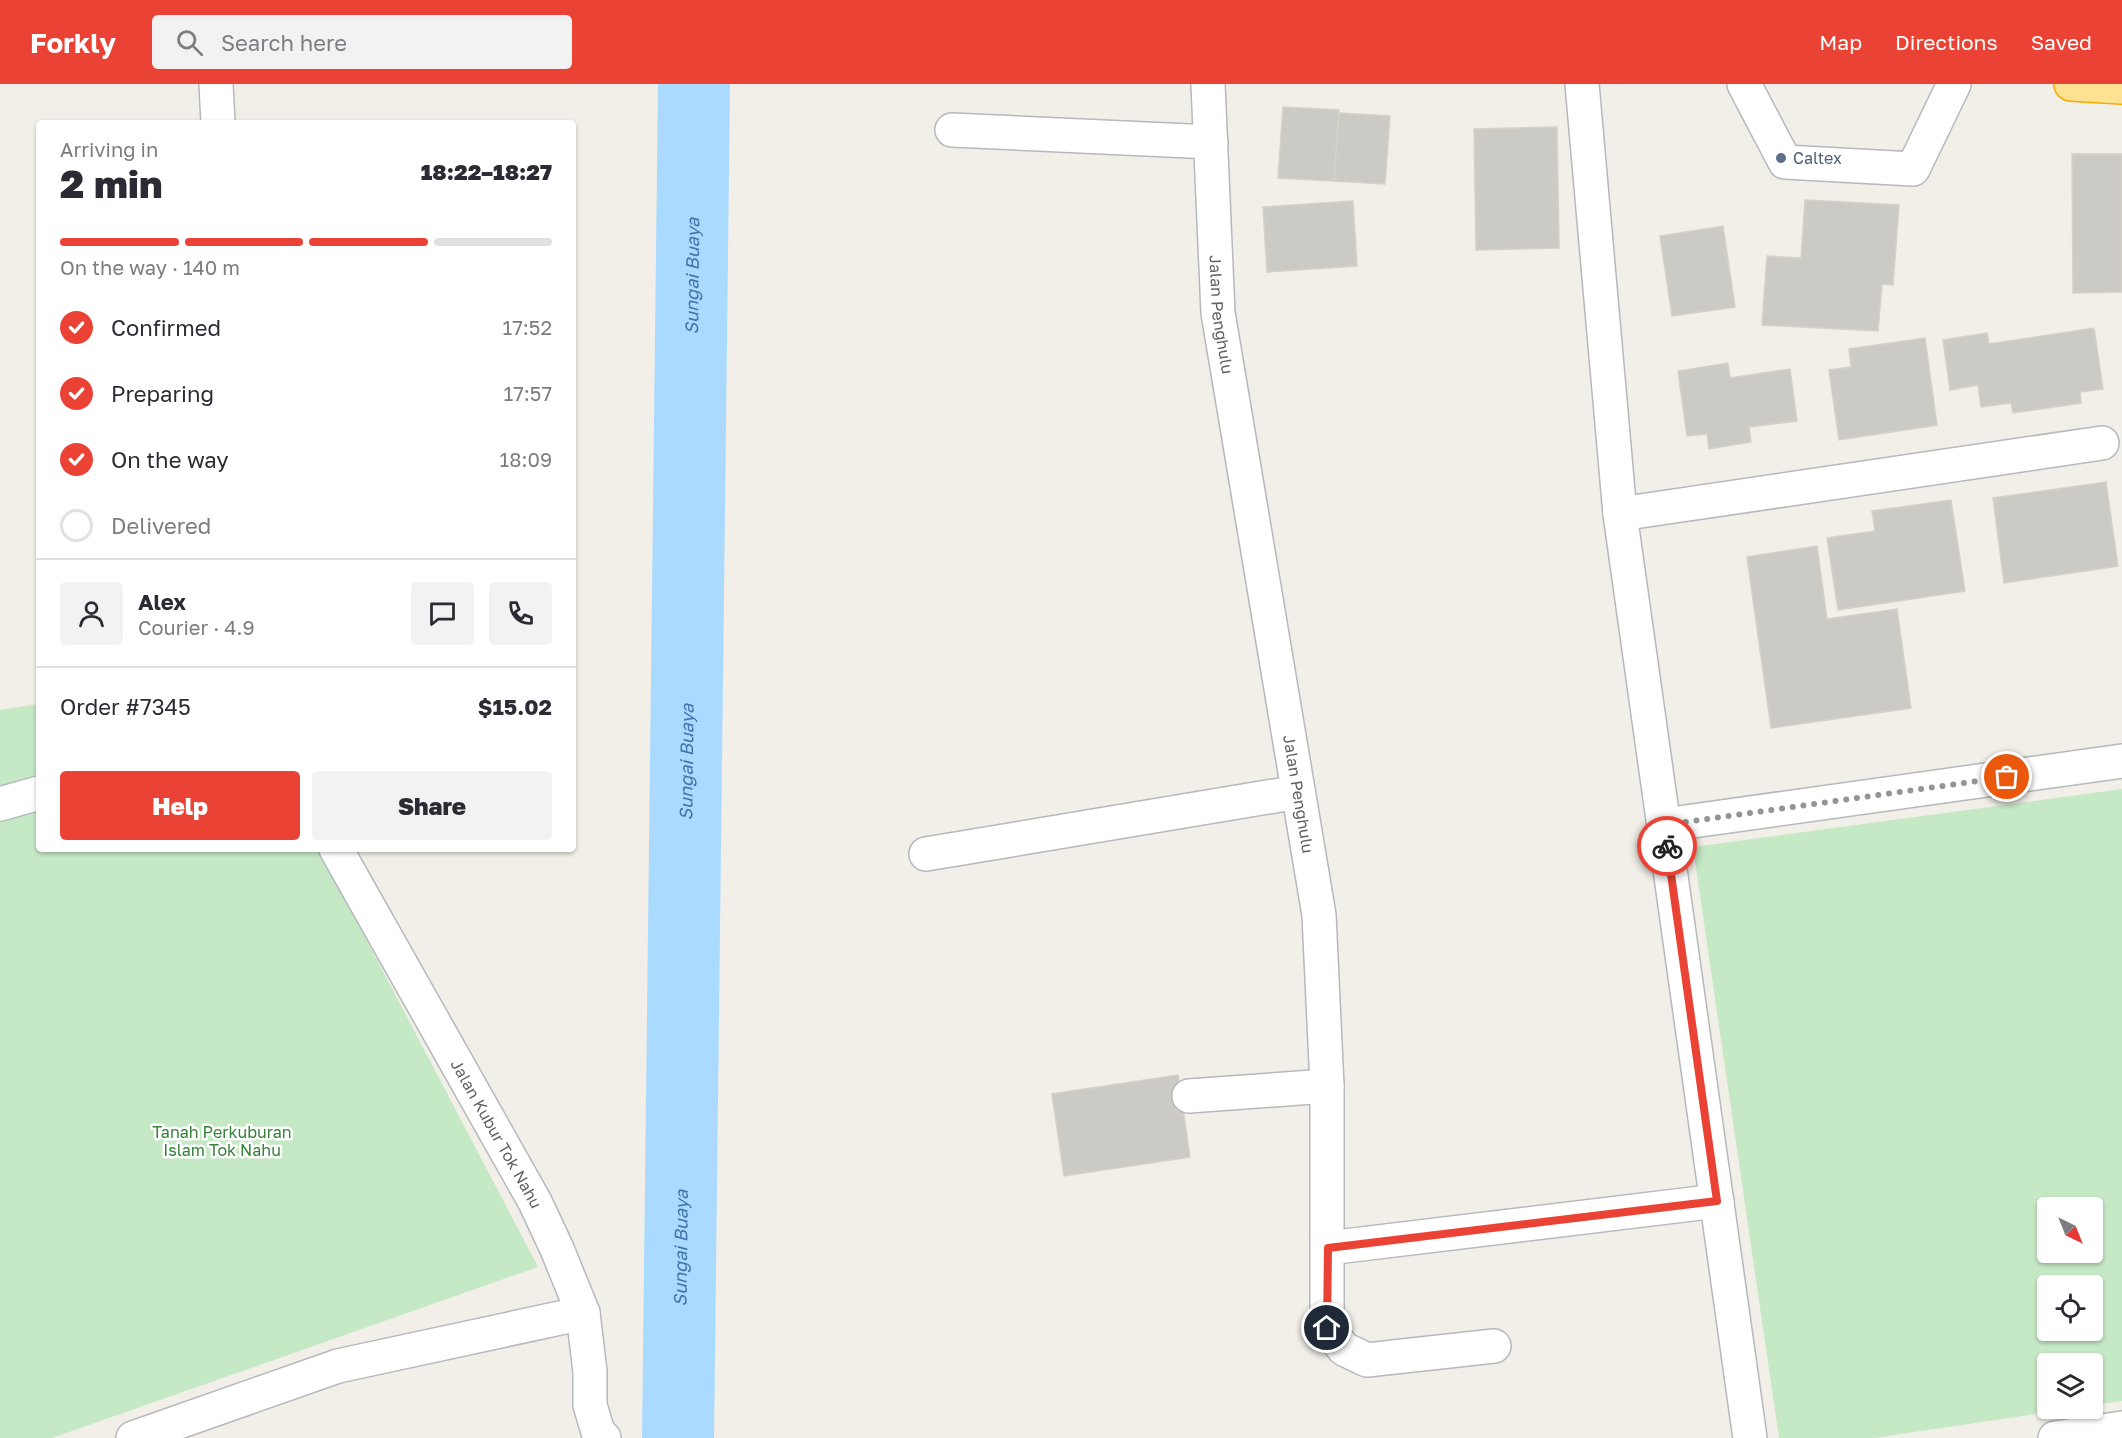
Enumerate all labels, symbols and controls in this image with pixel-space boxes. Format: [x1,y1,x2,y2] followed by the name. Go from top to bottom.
[152,15,572,69] search box
[30,26,116,59] text: Forkly
[173,26,206,59] icon: search
[221,29,347,56] text: Search here
[1819,29,1862,55] text: Map
[1895,29,1998,55] text: Directions
[2031,29,2092,55] text: Saved
[60,137,158,161] text: Arriving in
[1793,148,1842,168] place label: Caltex
[1774,151,1788,165] marker: Caltex
[421,158,552,185] text: 18:22–18:27
[60,160,163,207] text: 2 min
[680,217,703,334] water label: Sungai Buaya
[60,255,240,279] text: On the way · 140 m
[1205,255,1238,375] street label: Jalan Penghulu
[60,311,93,344] icon: check
[111,314,221,341] text: Confirmed
[503,315,552,339] text: 17:52
[60,377,93,410] icon: check
[111,380,214,407] text: Preparing
[504,381,552,405] text: 17:57
[60,443,93,476] icon: check
[111,446,229,473] text: On the way
[500,447,552,471] text: 18:09
[111,512,211,539] text: Delivered
[60,582,123,645] button: person
[411,582,474,645] button: chat
[489,582,552,645] button: phone
[138,588,186,615] text: Alex
[138,615,255,639] text: Courier · 4.9
[60,693,191,720] text: Order #7345
[478,693,552,720] text: $15.02
[674,703,698,820] water label: Sungai Buaya
[1279,733,1318,855] street label: Jalan Penghulu
[1981,751,2032,802] pin
[1990,760,2023,793] icon: bag
[60,771,300,840] button: Help
[312,771,552,840] button: Share
[1637,816,1697,876] courier
[1651,830,1684,863] icon: bike
[447,1056,547,1212] street label: Jalan Kubur Tok Nahu
[152,1122,292,1160] park label: Tanah Perkuburan Islam Tok Nahu
[669,1189,692,1306] water label: Sungai Buaya
[2037,1197,2103,1263] north arrow
[2037,1197,2103,1419] map controls
[2037,1275,2103,1341] button: locate
[1301,1302,1352,1353] pin
[1310,1311,1343,1344] icon: home
[2037,1353,2103,1419] button: layers

